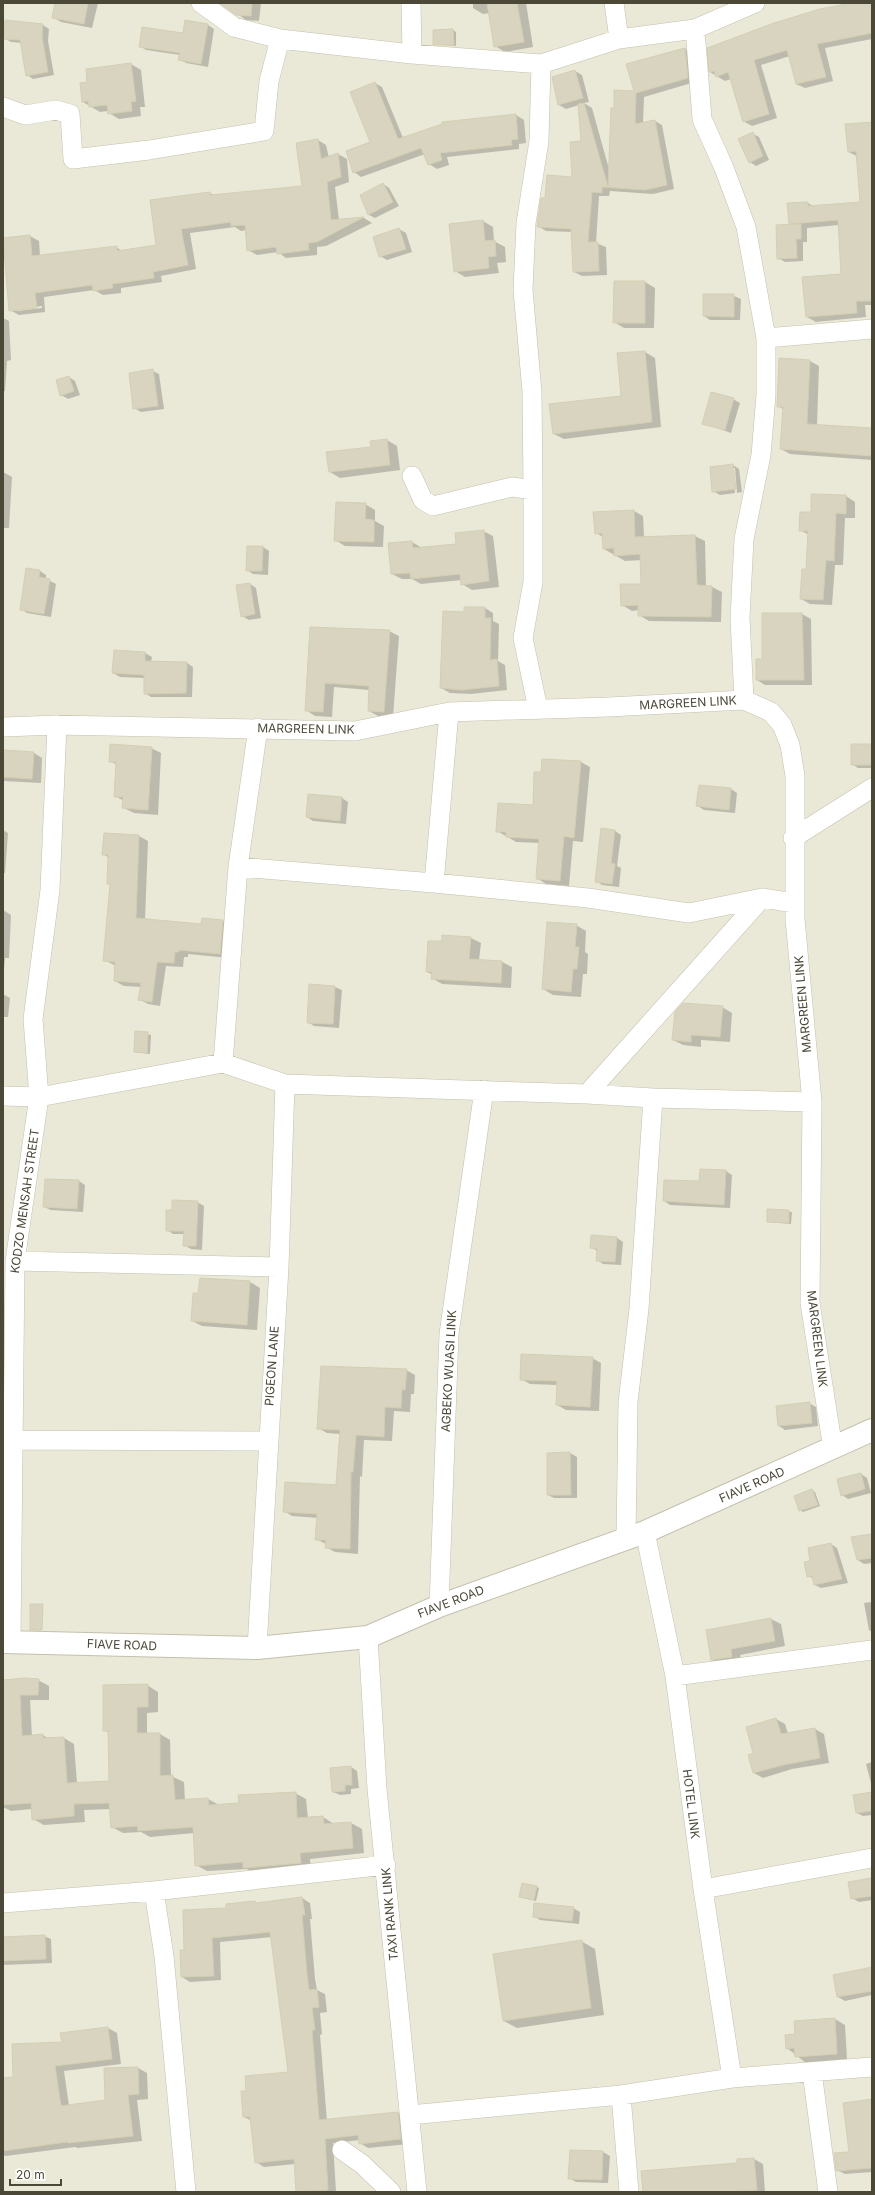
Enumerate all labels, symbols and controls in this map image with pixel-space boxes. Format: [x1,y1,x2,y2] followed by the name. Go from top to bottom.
[639,692,737,713] street label: MARGREEN LINK
[257,720,355,737] street label: MARGREEN LINK
[791,955,814,1053] street label: MARGREEN LINK
[7,1127,42,1274] street label: KODZO MENSAH STREET
[804,1290,831,1388] street label: MARGREEN LINK
[438,1310,459,1432] street label: AGBEKO WUASI LINK
[261,1326,282,1406] street label: PIGEON LANE
[717,1463,787,1506] street label: FIAVE ROAD
[415,1582,486,1621] street label: FIAVE ROAD
[87,1636,157,1653] street label: FIAVE ROAD
[680,1768,703,1840] street label: HOTEL LINK
[378,1867,401,1961] street label: TAXI RANK LINK
[10,2161,61,2187] scale bar
[16,2167,45,2182] text: 20 m

